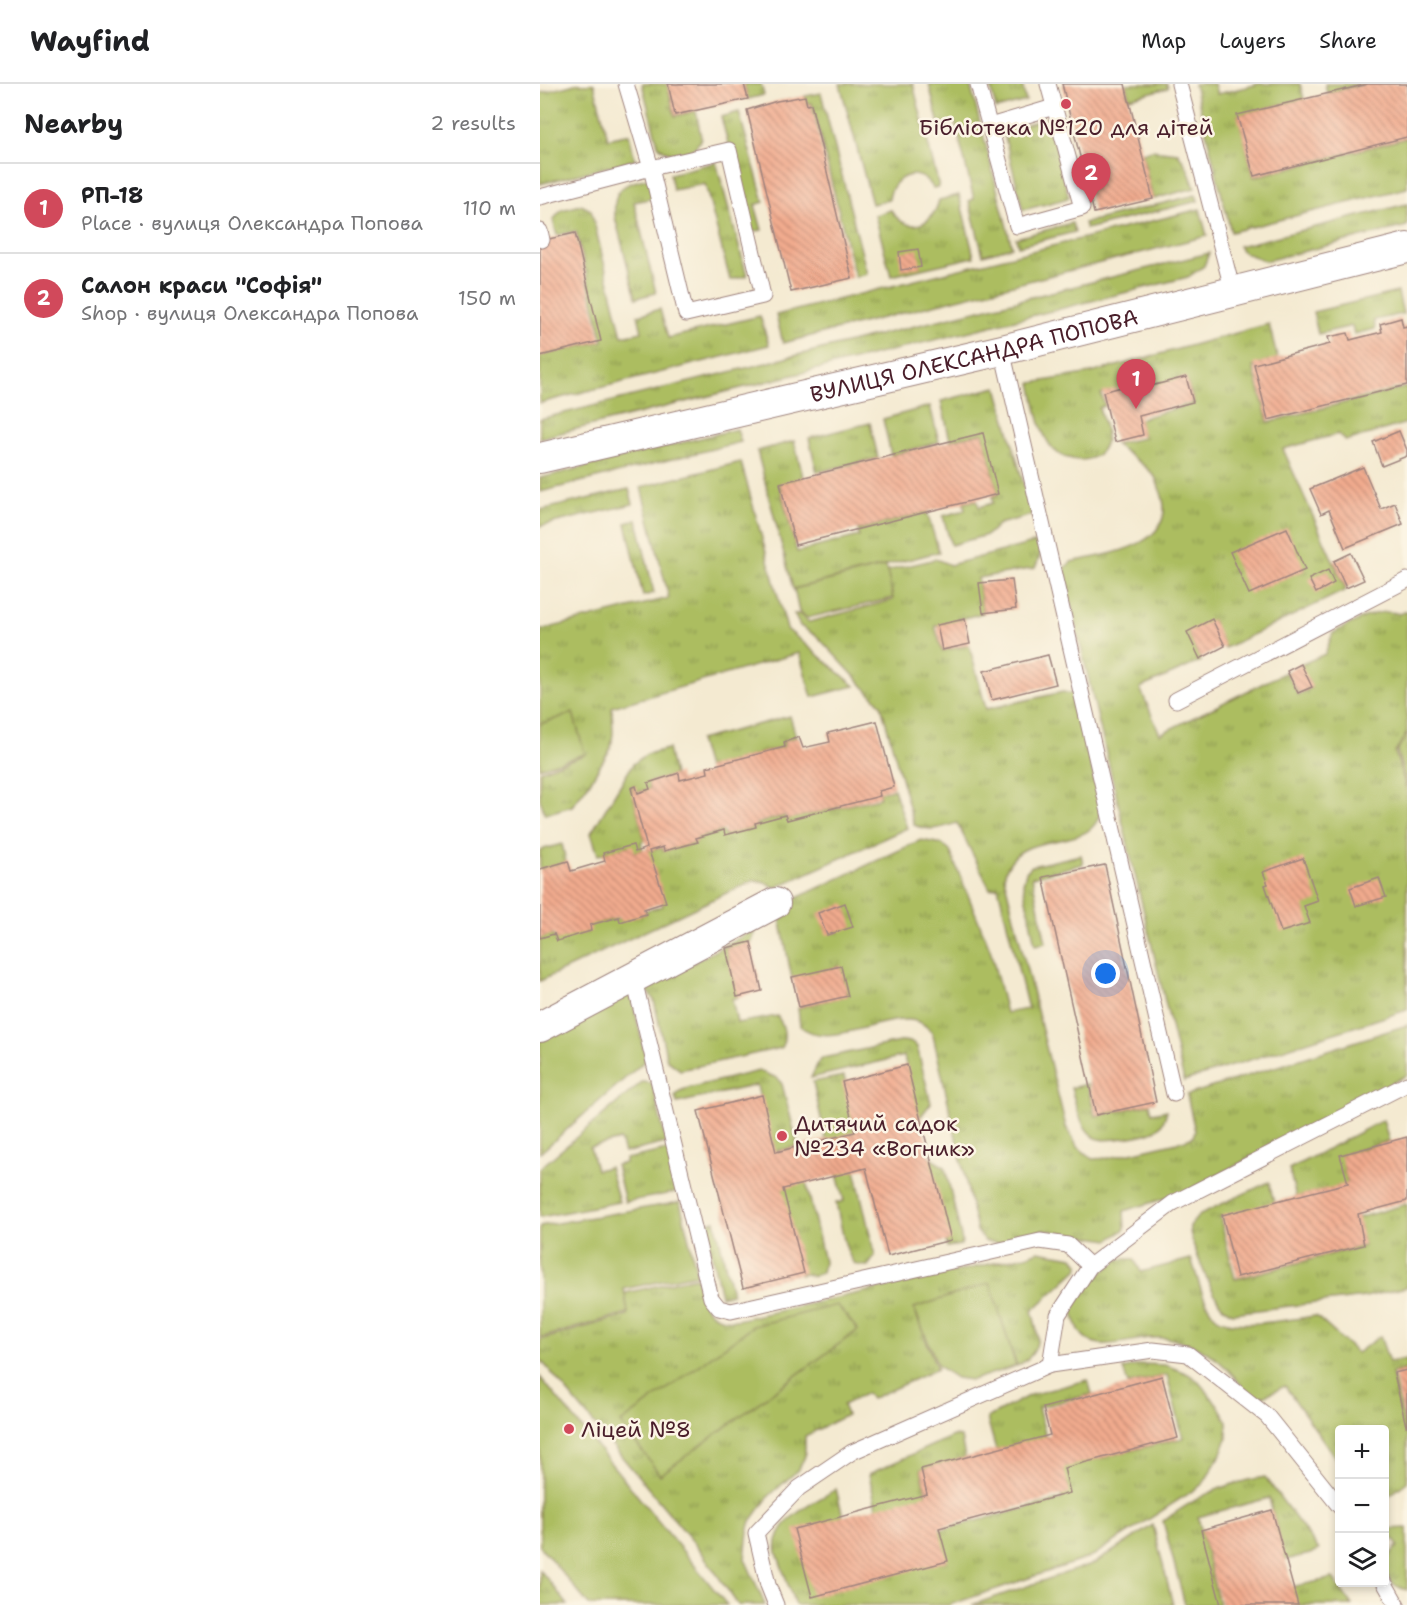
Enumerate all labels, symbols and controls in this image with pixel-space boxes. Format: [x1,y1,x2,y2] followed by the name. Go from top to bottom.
[30,22,150,60] text: Wayfind
[1141,27,1186,55] text: Map
[1219,27,1286,55] text: Layers
[1319,27,1377,55] text: Share
[1059,97,1073,111] marker: Бібліотека №120 для дітей
[24,106,123,141] text: Nearby
[430,110,516,136] text: 2 results
[919,113,1213,142] place label: Бібліотека №120 для дітей
[1072,154,1110,203] pin: 2
[81,181,143,210] text: РП-18
[39,195,48,221] text: 1
[462,195,516,221] text: 110 m
[81,210,423,236] text: Place · вулиця Олександра Попова
[81,271,322,300] text: Салон краси "Софія"
[37,285,51,311] text: 2
[458,285,516,311] text: 150 m
[81,300,419,326] text: Shop · вулиця Олександра Попова
[807,302,1141,409] street label: ВУЛИЦЯ ОЛЕКСАНДРА ПОПОВА
[1116,360,1156,409] pin: 1
[1091,959,1120,988] your location
[794,1109,975,1163] place label: Дитячий садок №234 «Вогник»
[775,1129,789,1143] marker: Дитячий садок №234 «Вогник»
[581,1415,691,1444] place label: Ліцей №8
[562,1422,576,1436] marker: Ліцей №8
[1335,1425,1389,1587] map controls
[1335,1425,1389,1479] button: +
[1335,1479,1389,1533] button: −
[1335,1533,1389,1587] button: layers

